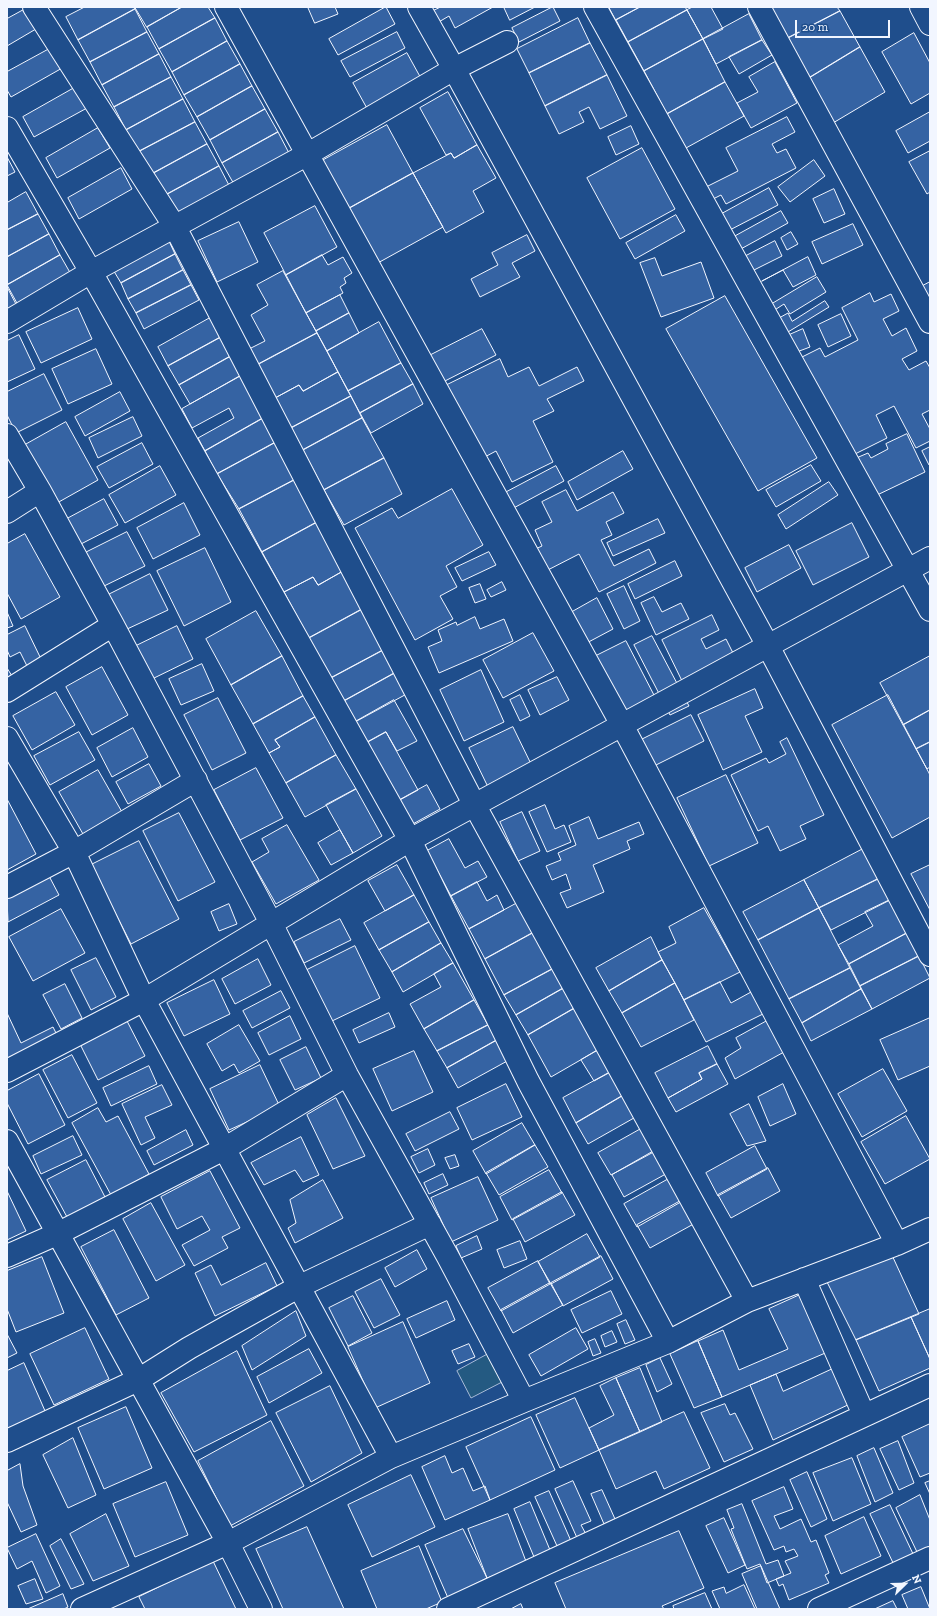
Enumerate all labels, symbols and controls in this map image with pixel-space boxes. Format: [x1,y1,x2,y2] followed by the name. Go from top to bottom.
[797,12,892,38] scale bar
[802,20,828,34] text: 20 m
[885,1564,925,1604] north arrow
[909,1573,924,1586] text: N

